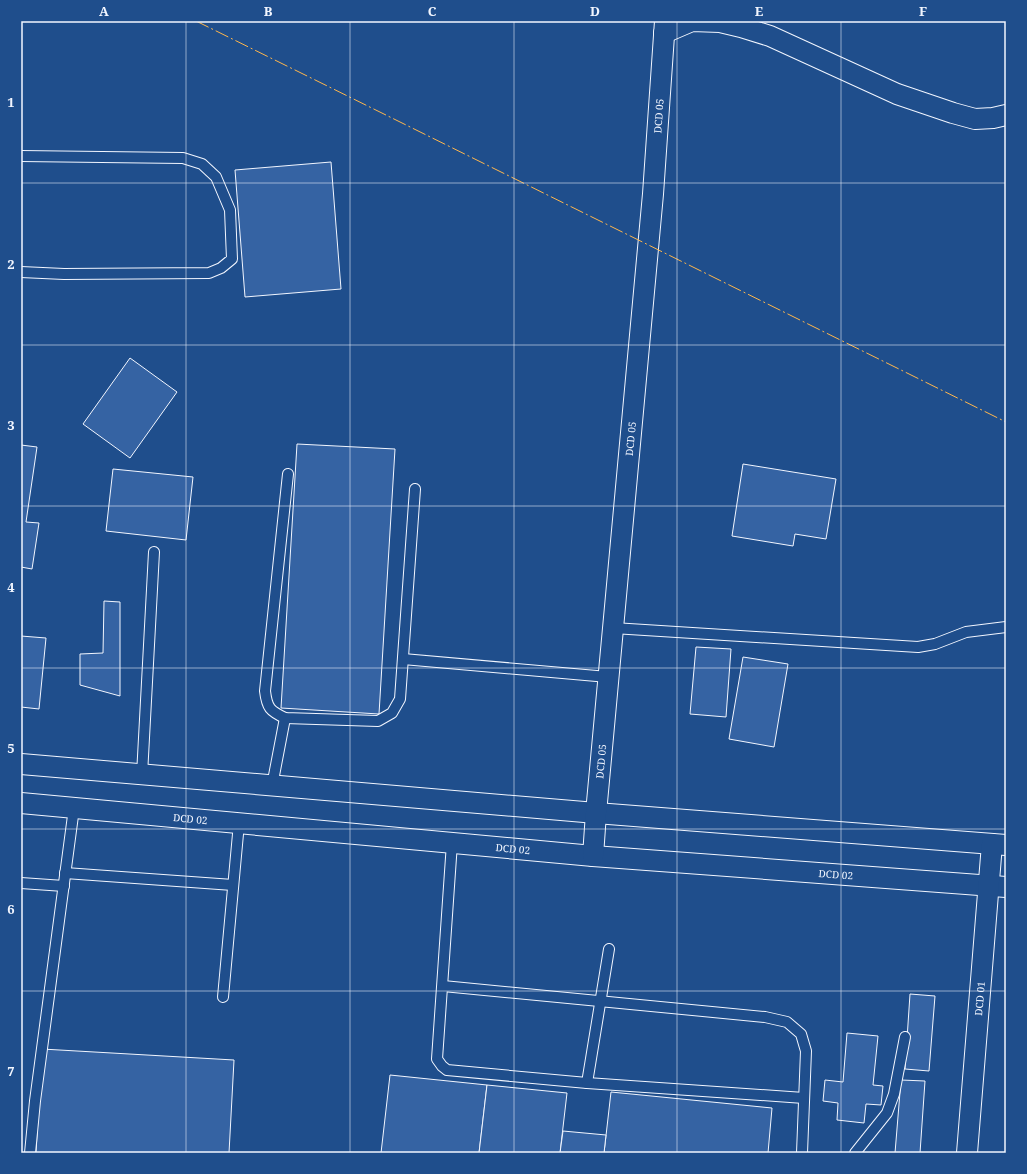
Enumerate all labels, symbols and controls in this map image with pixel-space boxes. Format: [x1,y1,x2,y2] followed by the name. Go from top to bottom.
[99,2,109,20] text: A
[264,2,273,20] text: B
[428,2,437,20] text: C
[590,2,600,20] text: D
[755,2,764,20] text: E
[919,2,927,20] text: F
[7,93,15,111] text: 1
[650,98,667,134] street label: DCD 05
[7,255,15,273] text: 2
[7,416,15,434] text: 3
[622,421,639,457] street label: DCD 05
[7,578,15,596] text: 4
[7,739,15,757] text: 5
[592,744,609,779] street label: DCD 05
[172,810,208,827] street label: DCD 02
[495,840,531,857] street label: DCD 02
[818,866,854,883] street label: DCD 02
[7,900,15,918] text: 6
[971,981,988,1016] street label: DCD 01
[7,1062,15,1080] text: 7

